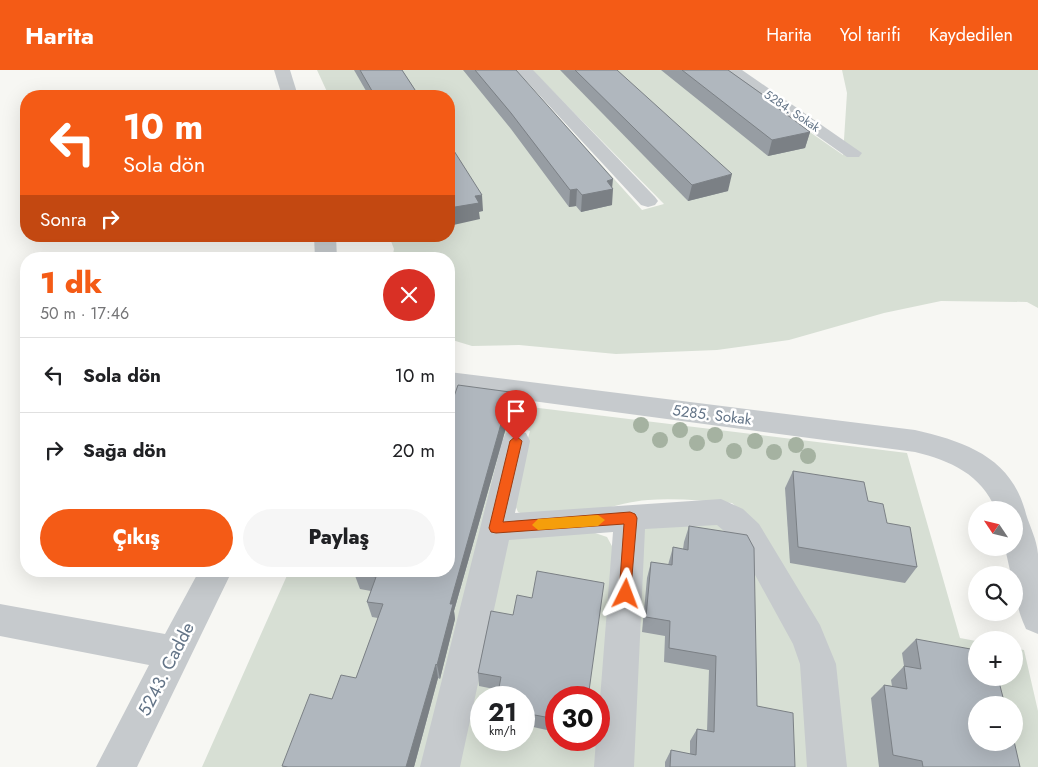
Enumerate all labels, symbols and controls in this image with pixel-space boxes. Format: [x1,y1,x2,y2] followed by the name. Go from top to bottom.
[25,18,94,53] text: Harita
[766,22,812,48] text: Harita
[840,22,901,48] text: Yol tarifi
[929,22,1013,48] text: Kaydedilen
[761,86,824,137] street label: 5284. Sokak
[123,102,203,152] text: 10 m
[40,110,105,175] icon: left
[123,148,205,180] text: Sola dön
[96,205,124,233] icon: right
[40,206,86,233] text: Sonra
[40,261,102,304] text: 1 dk
[383,269,435,321] button: close
[40,302,129,325] text: 50 m · 17:46
[40,361,68,389] icon: left
[83,362,161,389] text: Sola dön
[395,362,435,389] text: 10 m
[495,390,537,441] pin
[502,397,530,425] icon: arrive
[671,399,753,431] street label: 5285. Sokak
[40,436,68,464] icon: right
[83,437,167,464] text: Sağa dön
[392,437,435,464] text: 20 m
[968,501,1022,556] north arrow
[968,501,1023,751] map controls
[40,509,233,567] button: Çıkış
[243,509,435,567] button: Paylaş
[968,566,1023,621] button: search
[599,567,651,619] position arrow
[131,618,201,720] street label: 5243. Cadde
[968,631,1023,686] button: +
[545,686,610,751] speed limit sign: 30
[488,694,517,730] text: 21
[968,696,1023,751] button: −
[489,722,516,740] text: km/h

